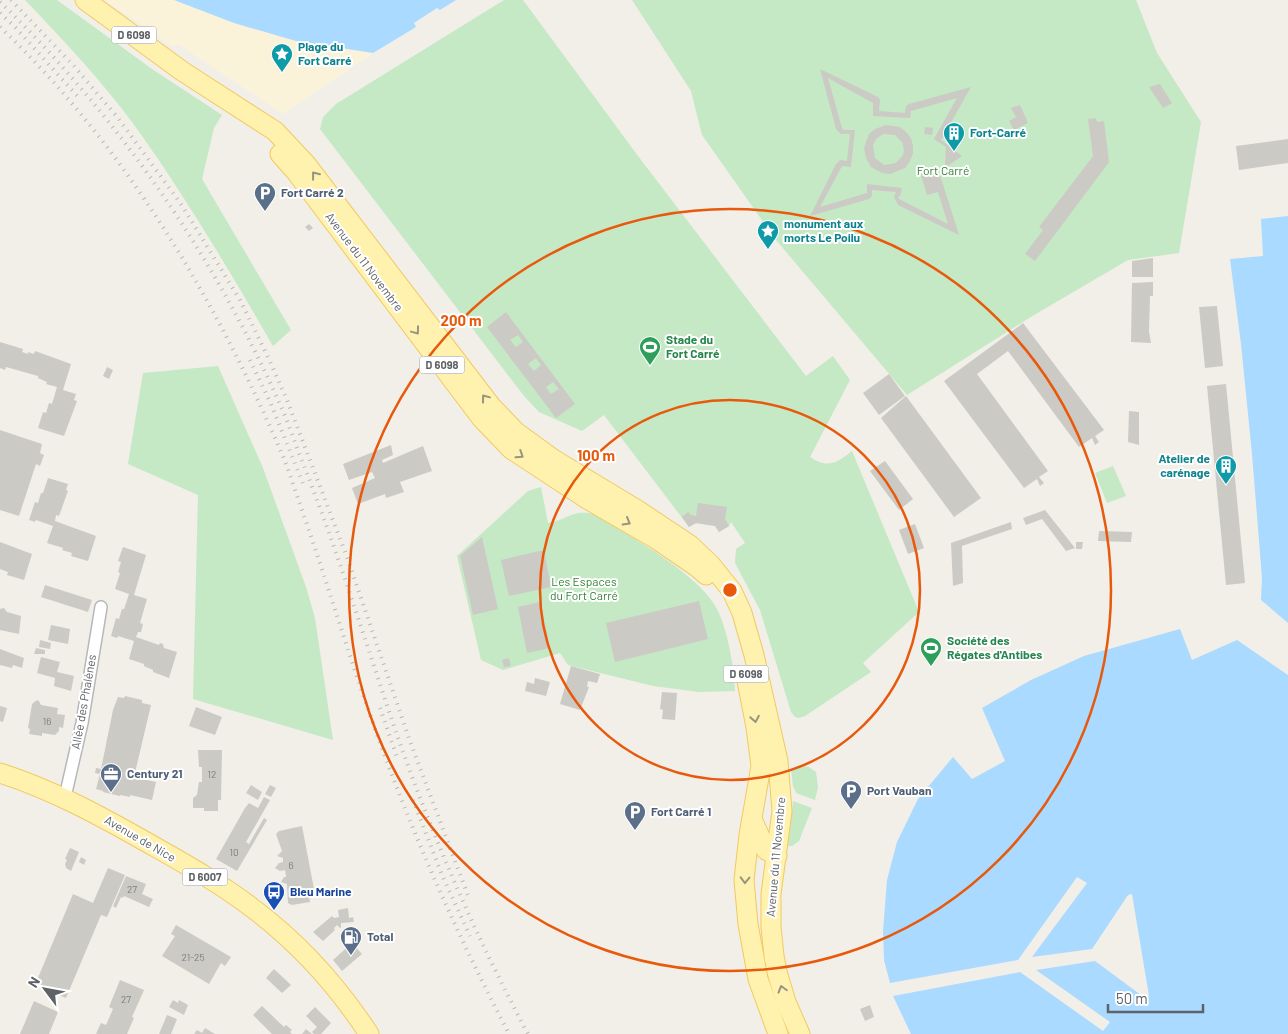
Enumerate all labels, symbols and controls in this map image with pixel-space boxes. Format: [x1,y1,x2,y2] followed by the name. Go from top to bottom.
[112,26,156,44] road number: D 6098
[298,39,352,67] place label: Plage du Fort Carré
[270,42,294,73] place icon: Plage du Fort Carré
[942,121,966,152] building icon: Fort-Carré
[970,125,1026,139] place label: Fort-Carré
[917,163,969,177] park label: Fort Carré
[313,172,321,181] one-way arrow
[253,181,277,212] parking icon: Fort Carré 2
[281,185,344,199] place label: Fort Carré 2
[323,209,407,314] street label: Avenue du 11 Novembre
[784,216,864,244] place label: monument aux morts Le Poilu
[756,219,780,250] place icon: monument aux morts Le Poilu
[440,311,482,329] text: 200 m
[410,325,418,334] one-way arrow
[666,332,720,360] place label: Stade du Fort Carré
[638,335,662,366] sports icon: Stade du Fort Carré
[420,356,464,374] road number: D 6098
[482,395,490,404] one-way arrow
[577,446,615,464] text: 100 m
[514,449,523,458] one-way arrow
[1158,451,1210,479] place label: Atelier de carénage
[1214,454,1238,485] building icon: Atelier de carénage
[621,516,630,526] one-way arrow
[550,574,618,602] park label: Les Espaces du Fort Carré
[721,581,739,599] centre of rings
[947,633,1042,661] place label: Société des Régates d'Antibes
[919,636,943,667] sports icon: Société des Régates d'Antibes
[68,653,98,750] street label: Allée des Phalènes
[724,666,768,682] road number: D 6098
[43,715,51,727] house number: 16
[749,715,759,724] one-way arrow
[99,762,123,793] office icon: Century 21
[127,766,183,780] place label: Century 21
[208,768,216,780] house number: 12
[839,779,863,810] parking icon: Port Vauban
[867,783,931,797] place label: Port Vauban
[763,796,787,917] street label: Avenue du 11 Novembre
[623,800,647,831] parking icon: Fort Carré 1
[651,804,711,818] place label: Fort Carré 1
[103,812,178,864] street label: Avenue de Nice
[229,846,239,858] house number: 10
[288,859,294,871] house number: 6
[182,869,228,886] road number: D 6007
[740,876,750,884] one-way arrow
[262,880,286,911] bus stop icon: Bleu Marine
[127,883,137,895] house number: 27
[290,884,352,898] place label: Bleu Marine
[339,925,363,956] fuel station icon: Total
[367,929,393,943] place label: Total
[181,951,205,963] house number: 21-25
[20,964,70,1014] north arrow
[24,973,43,990] text: N
[1108,982,1203,1014] scale bar
[777,984,788,993] one-way arrow
[1116,989,1148,1007] text: 50 m
[121,993,131,1005] house number: 27

